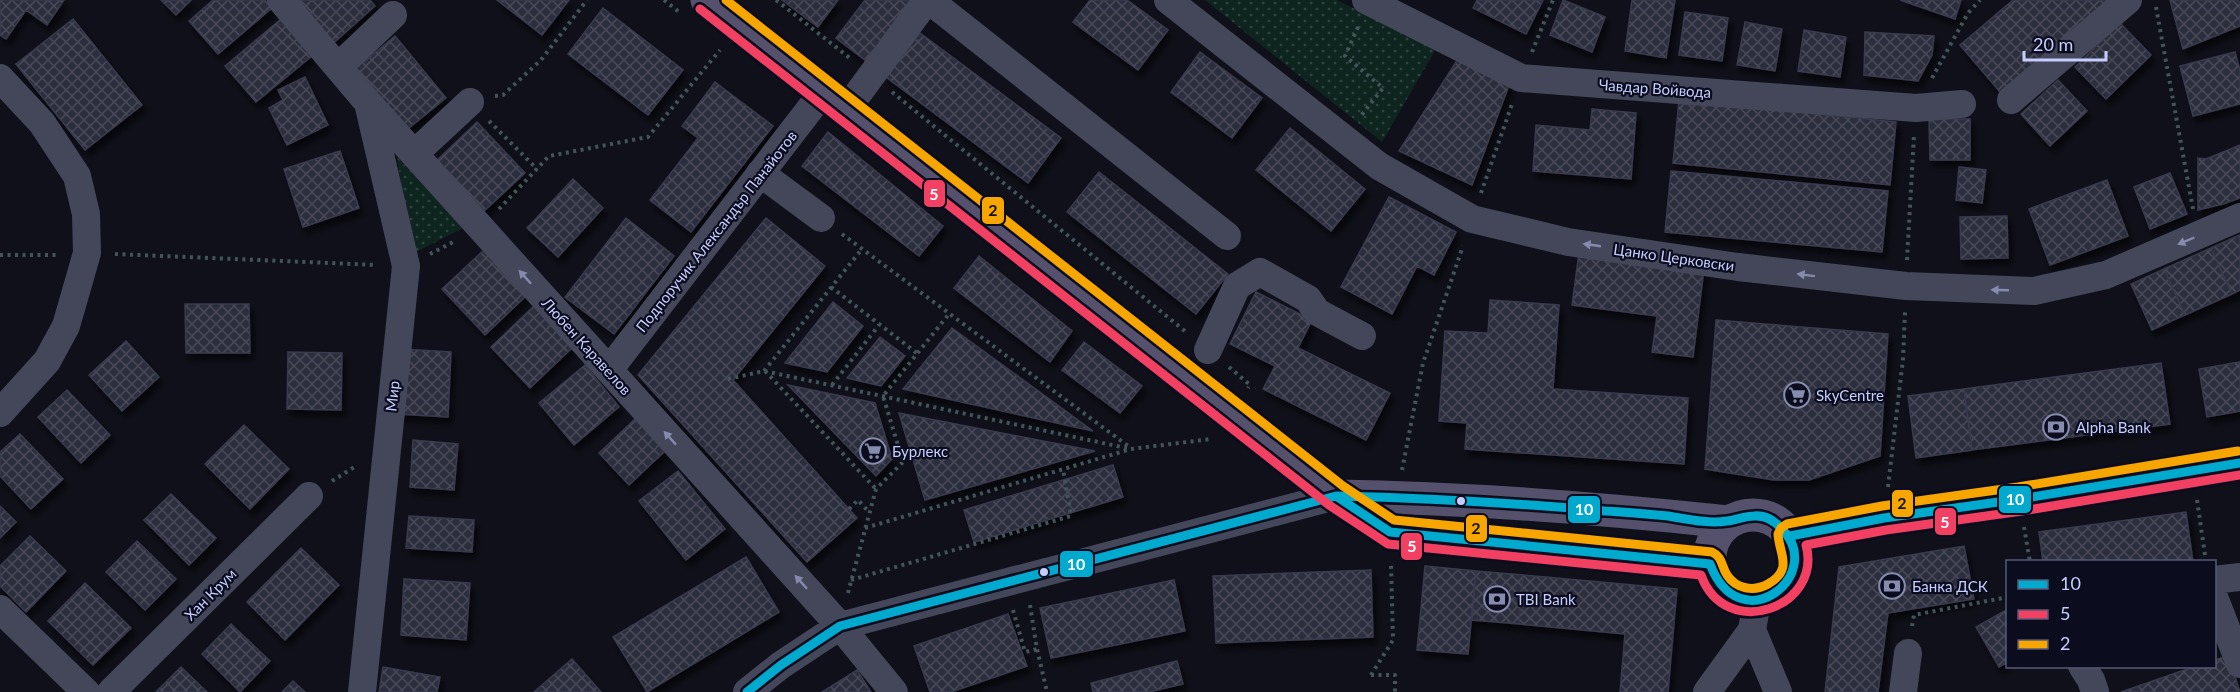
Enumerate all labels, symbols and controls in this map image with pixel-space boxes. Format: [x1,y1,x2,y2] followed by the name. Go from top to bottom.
[2024,24,2106,62] scale bar
[2033,33,2073,55] text: 20 m
[1598,75,1712,101] street label: Чавдар Войвода
[632,127,800,335] street label: Подпоручик Александър Панайотов
[923,179,946,208] line badge: 5
[929,184,939,203] text: 5
[981,196,1005,225] line badge: 2
[988,200,998,219] text: 2
[2177,236,2195,246] one-way arrow
[1612,240,1736,274] street label: Цанко Церковски
[1582,241,1601,250] one-way arrow
[518,270,532,285] one-way arrow
[1796,270,1815,279] one-way arrow
[1991,285,2010,294] one-way arrow
[538,293,635,398] street label: Любен Каравелов
[381,380,403,412] street label: Мир
[1782,380,1812,410] supermarket icon: SkyCentre
[1816,386,1884,404] place label: SkyCentre
[2041,412,2071,442] bank icon: Alpha Bank
[2076,418,2151,436] place label: Alpha Bank
[663,430,677,445] one-way arrow
[858,436,888,466] supermarket icon: Бурлекс
[892,442,948,460] place label: Бурлекс
[1998,485,2032,514] line badge: 10
[1891,489,1914,518] line badge: 2
[2006,489,2024,508] text: 10
[1897,493,1907,512] text: 2
[1455,495,1467,507] unlabelled marker
[1567,495,1601,524] line badge: 10
[1575,499,1593,518] text: 10
[1934,507,1957,536] line badge: 5
[1940,512,1950,531] text: 5
[1465,514,1488,543] line badge: 2
[1471,518,1481,537] text: 2
[1400,532,1423,561] line badge: 5
[1407,536,1417,555] text: 5
[1059,550,1094,578] line badge: 10
[1067,554,1085,573] text: 10
[2006,560,2216,668] legend
[180,564,240,624] street label: Хан Крум
[1038,566,1050,578] unlabelled marker
[1877,571,1907,601] bank icon: Банка ДСК
[2060,572,2081,594] text: 10
[794,575,808,590] one-way arrow
[1912,577,1988,595] place label: Банка ДСК
[1482,584,1512,614] bank icon: TBI Bank
[1516,590,1576,608] place label: TBI Bank
[2060,602,2070,624] text: 5
[2060,632,2070,654] text: 2

